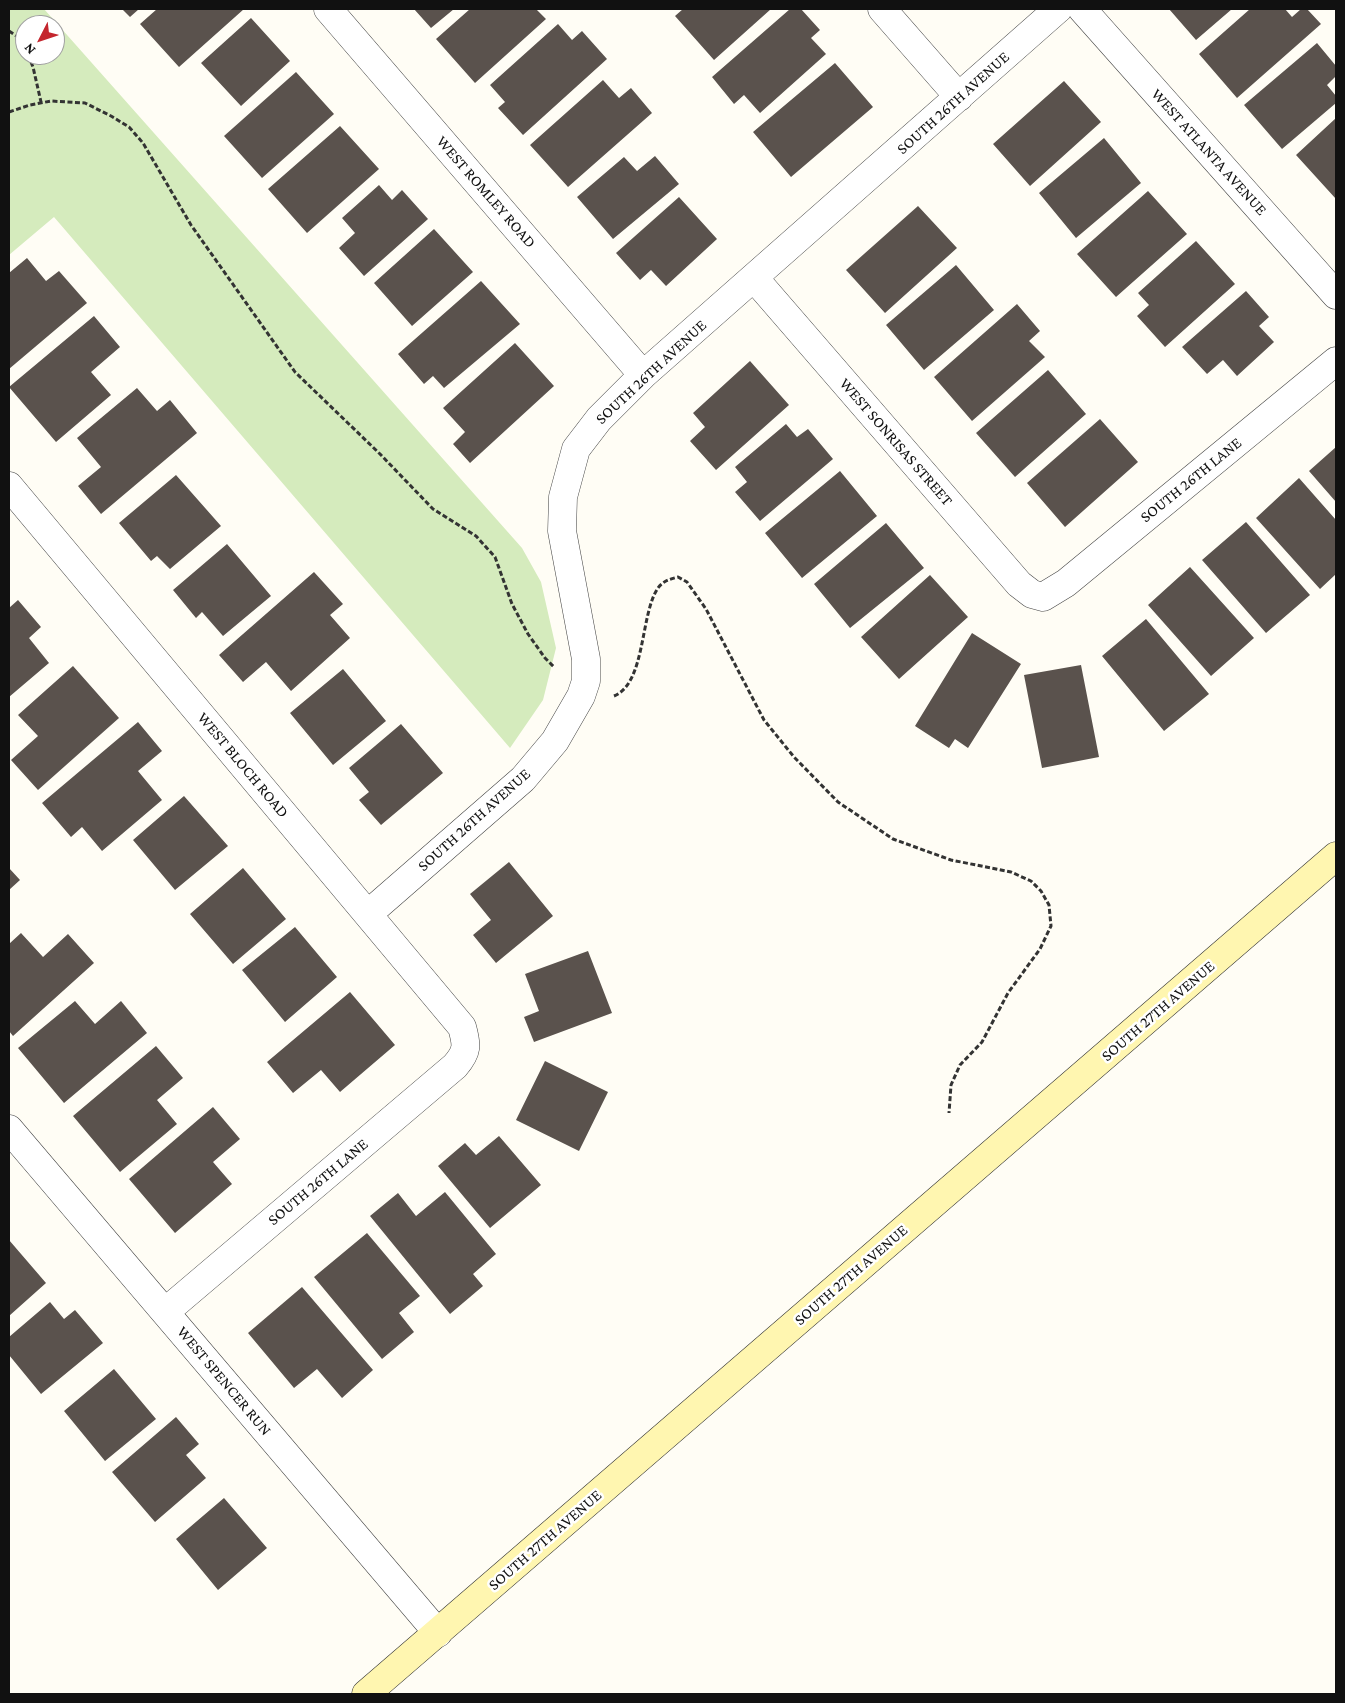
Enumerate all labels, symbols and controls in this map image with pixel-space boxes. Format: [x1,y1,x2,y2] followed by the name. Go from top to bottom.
[15,15,65,65] north arrow
[20,40,39,58] text: N
[893,47,1013,159] street label: SOUTH 26TH AVENUE
[1147,85,1271,219] street label: WEST ATLANTA AVENUE
[432,132,540,252] street label: WEST ROMLEY ROAD
[591,316,711,428] street label: SOUTH 26TH AVENUE
[835,374,957,510] street label: WEST SONRISAS STREET
[1136,433,1246,527] street label: SOUTH 26TH LANE
[193,708,293,822] street label: WEST BLOCH ROAD
[414,764,534,876] street label: SOUTH 26TH AVENUE
[1097,957,1219,1065] street label: SOUTH 27TH AVENUE
[264,1135,372,1229] street label: SOUTH 26TH LANE
[790,1221,912,1329] street label: SOUTH 27TH AVENUE
[173,1322,275,1440] street label: WEST SPENCER RUN
[484,1486,606,1594] street label: SOUTH 27TH AVENUE

